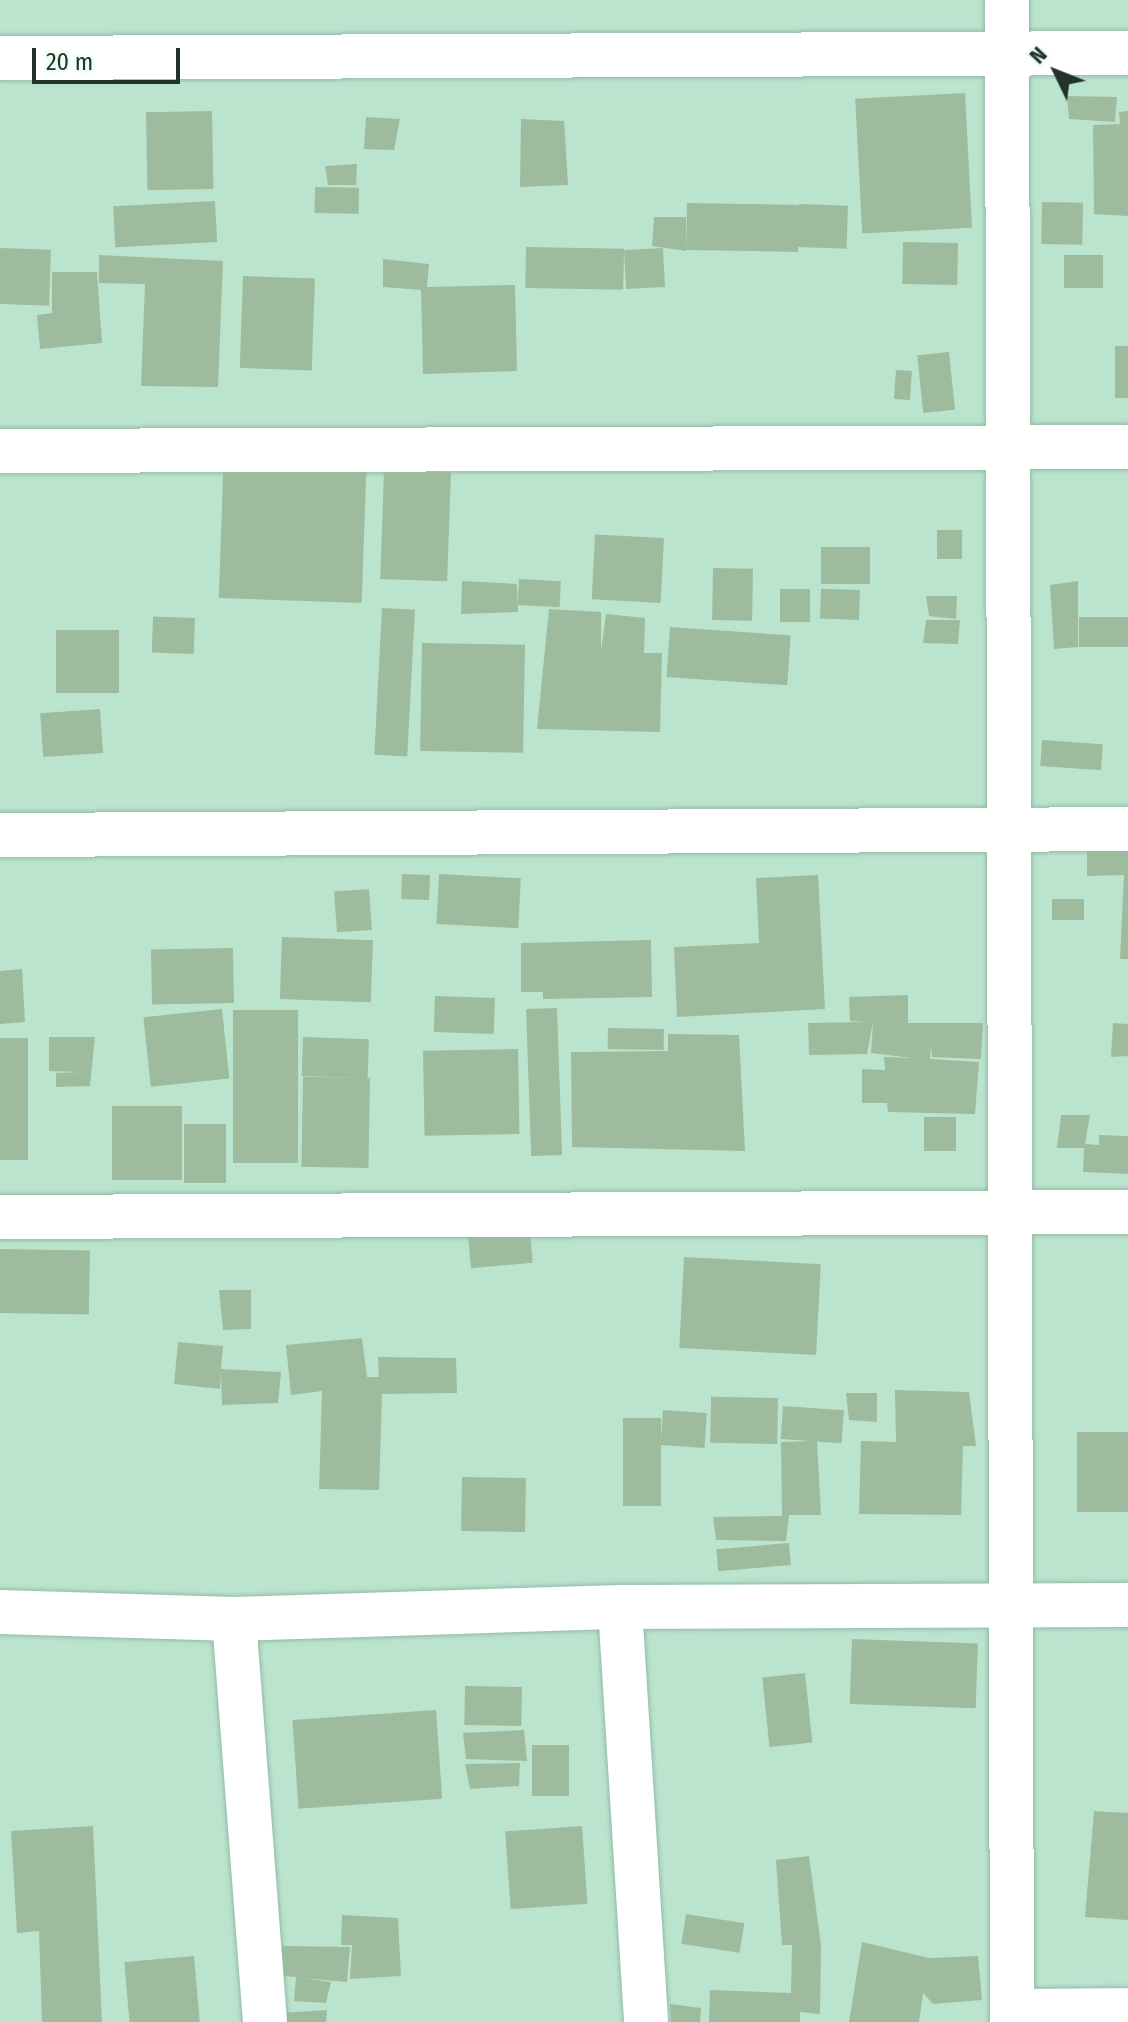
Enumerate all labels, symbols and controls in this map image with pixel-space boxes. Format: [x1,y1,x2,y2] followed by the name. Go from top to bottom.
[36,32,184,82] scale bar
[1016,32,1096,112] north arrow
[1024,41,1052,69] text: N
[46,48,93,76] text: 20 m

